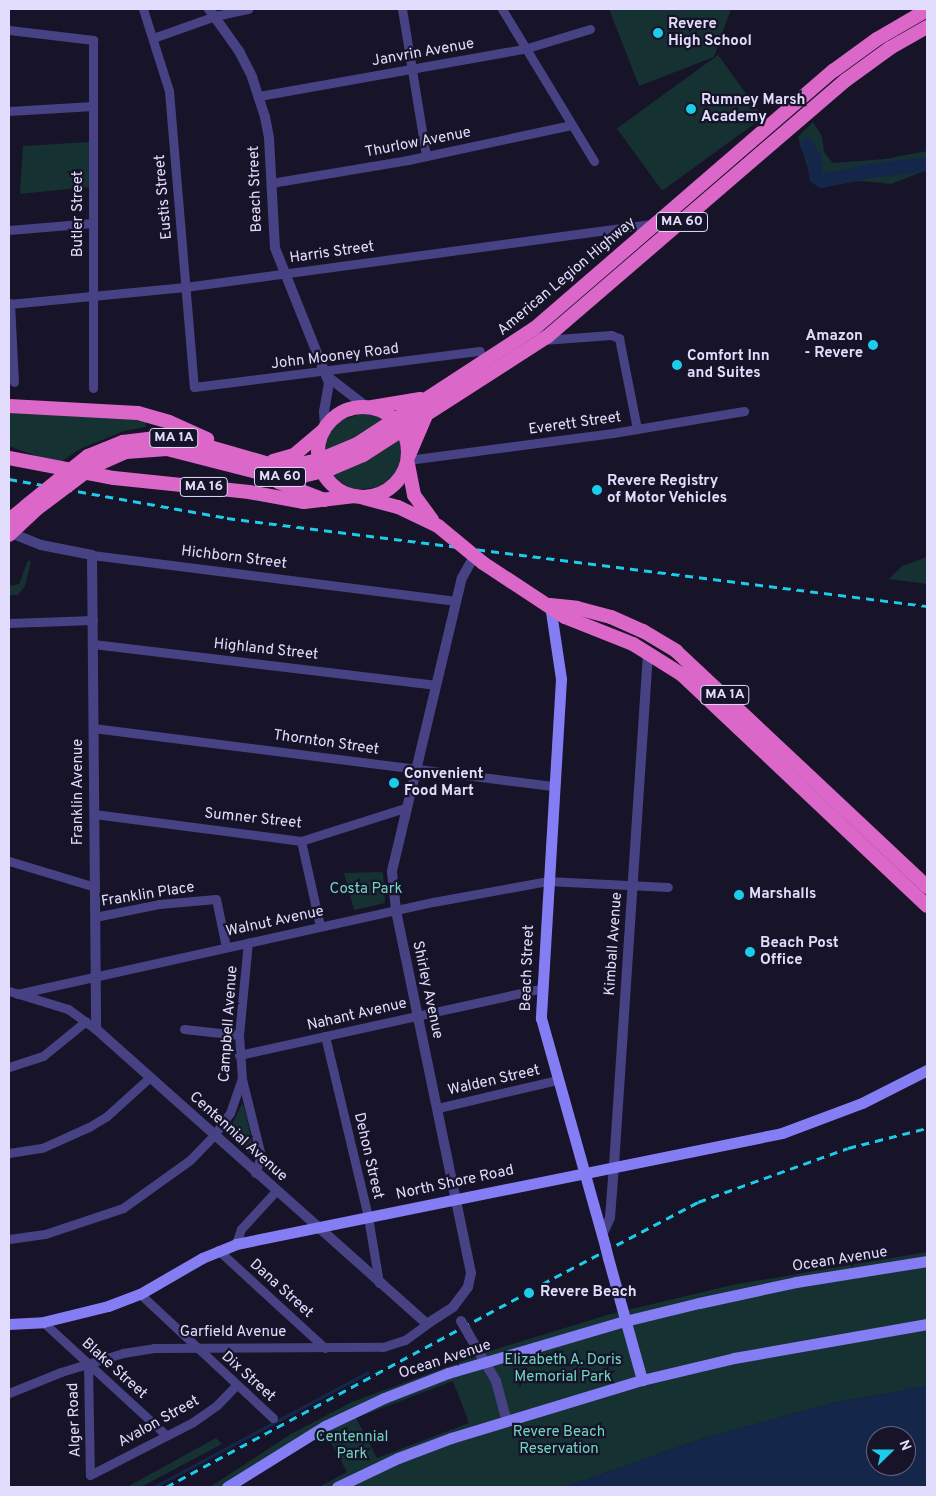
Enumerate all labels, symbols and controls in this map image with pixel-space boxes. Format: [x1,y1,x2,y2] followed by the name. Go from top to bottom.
[668,15,752,50] place label: Revere High School
[652,27,664,39] marker: Revere High School
[370,35,476,71] street label: Janvrin Avenue
[701,91,805,126] place label: Rumney Marsh Academy
[685,103,697,115] marker: Rumney Marsh Academy
[363,124,473,162] street label: Thurlow Avenue
[245,145,267,233] street label: Beach Street
[151,154,177,240] street label: Eustis Street
[70,171,88,257] street label: Butler Street
[654,210,710,233] road number: MA 60
[494,214,640,340] street label: American Legion Highway
[289,238,375,268] street label: Harris Street
[804,327,863,362] place label: Amazon - Revere
[867,339,879,351] marker: Amazon - Revere
[270,340,400,374] street label: John Mooney Road
[687,347,770,382] place label: Comfort Inn and Suites
[671,359,683,371] marker: Comfort Inn and Suites
[528,409,622,439] street label: Everett Street
[149,426,199,449] road number: MA 1A
[252,466,308,488] road number: MA 60
[607,472,728,507] place label: Revere Registry of Motor Vehicles
[179,476,229,498] road number: MA 16
[591,484,603,496] marker: Revere Registry of Motor Vehicles
[180,543,288,573] street label: Hichborn Street
[213,636,319,664] street label: Highland Street
[700,684,750,706] road number: MA 1A
[272,727,380,759] street label: Thornton Street
[70,738,88,846] street label: Franklin Avenue
[404,765,483,800] place label: Convenient Food Mart
[388,777,400,789] marker: Convenient Food Mart
[203,805,303,833] street label: Sumner Street
[100,879,196,911] street label: Franklin Place
[330,881,402,899] park label: Costa Park
[749,886,816,904] place label: Marshalls
[733,889,745,901] marker: Marshalls
[601,891,627,997] street label: Kimball Avenue
[224,903,326,941] street label: Walnut Avenue
[517,924,539,1012] street label: Beach Street
[760,934,839,969] place label: Beach Post Office
[408,939,446,1041] street label: Shirley Avenue
[744,946,756,958] marker: Beach Post Office
[216,965,242,1083] street label: Campbell Avenue
[305,995,409,1035] street label: Nahant Avenue
[446,1062,542,1100] street label: Walden Street
[185,1088,291,1186] street label: Centennial Avenue
[349,1111,387,1201] street label: Dehon Street
[394,1162,516,1204] street label: North Shore Road
[791,1244,889,1276] street label: Ocean Avenue
[246,1256,316,1322] street label: Dana Street
[540,1284,637,1302] place label: Revere Beach
[522,1286,536,1300] marker: Revere Beach
[179,1324,287,1342] street label: Garfield Avenue
[77,1335,151,1403] street label: Blake Street
[396,1337,494,1383] street label: Ocean Avenue
[217,1348,279,1406] street label: Dix Street
[504,1351,622,1386] park label: Elizabeth A. Doris Memorial Park
[65,1382,85,1458] street label: Alger Road
[115,1392,203,1452] street label: Avalon Street
[513,1423,605,1458] park label: Revere Beach Reservation
[866,1426,916,1476] north arrow
[316,1428,388,1463] park label: Centennial Park
[895,1438,914,1453] text: N

